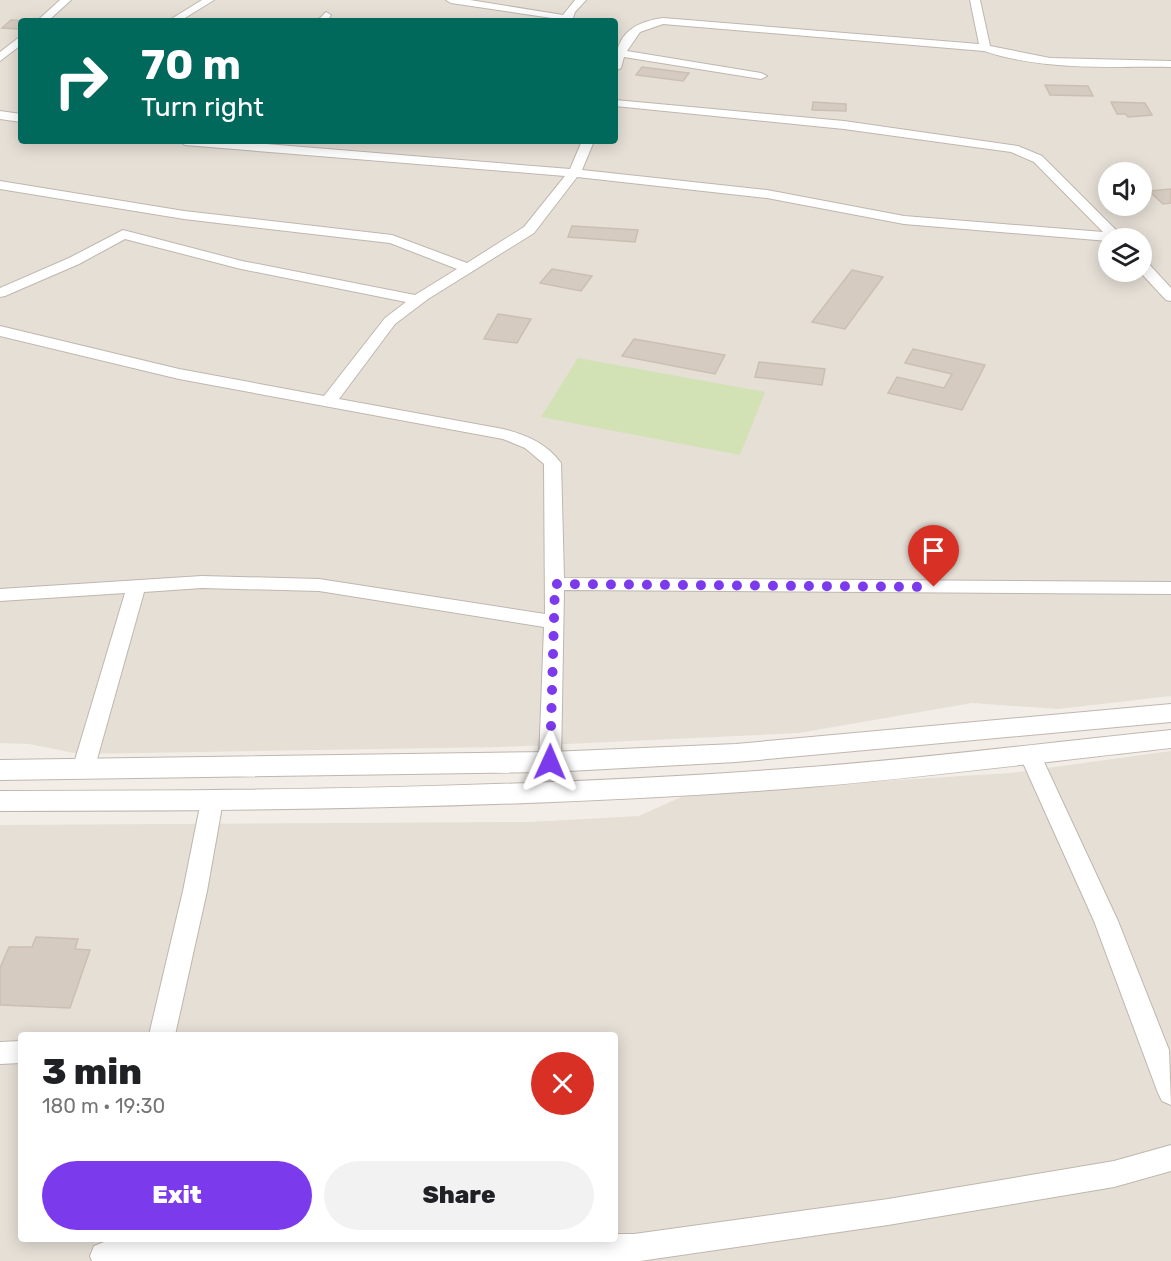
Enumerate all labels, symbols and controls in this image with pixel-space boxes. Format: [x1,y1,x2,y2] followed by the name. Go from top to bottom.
[141,40,241,90] text: 70 m
[42,42,120,120] icon: right
[141,91,264,123] text: Turn right
[1098,162,1152,282] map controls
[1098,162,1152,216] button: sound
[1098,228,1152,282] button: layers
[908,525,959,587] pin
[917,534,950,567] icon: arrive
[518,730,582,794] position arrow
[42,1050,142,1093] text: 3 min
[531,1052,594,1115] button: close
[42,1094,165,1118] text: 180 m · 19:30
[42,1161,312,1230] button: Exit
[324,1161,594,1230] button: Share

